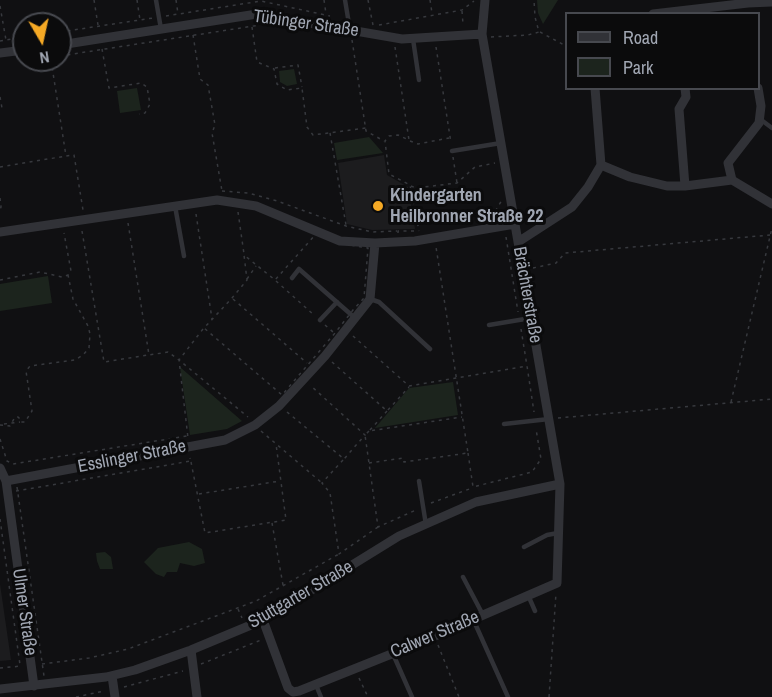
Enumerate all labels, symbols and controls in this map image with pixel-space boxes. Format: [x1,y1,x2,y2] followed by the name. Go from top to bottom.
[252,6,360,42] street label: Tübinger Straße
[12,12,72,72] north arrow
[565,12,760,90] legend
[623,25,658,50] text: Road
[38,46,51,69] text: N
[623,55,653,80] text: Park
[390,185,543,228] place label: Kindergarten Heilbronner Straße 22
[371,199,385,213] marker: Kindergarten Heilbronner Straße 22
[508,245,546,345] street label: Brächterstraße
[76,436,188,478] street label: Esslinger Straße
[245,556,357,634] street label: Stuttgarter Straße
[7,567,41,657] street label: Ulmer Straße
[387,607,483,663] street label: Calwer Straße

